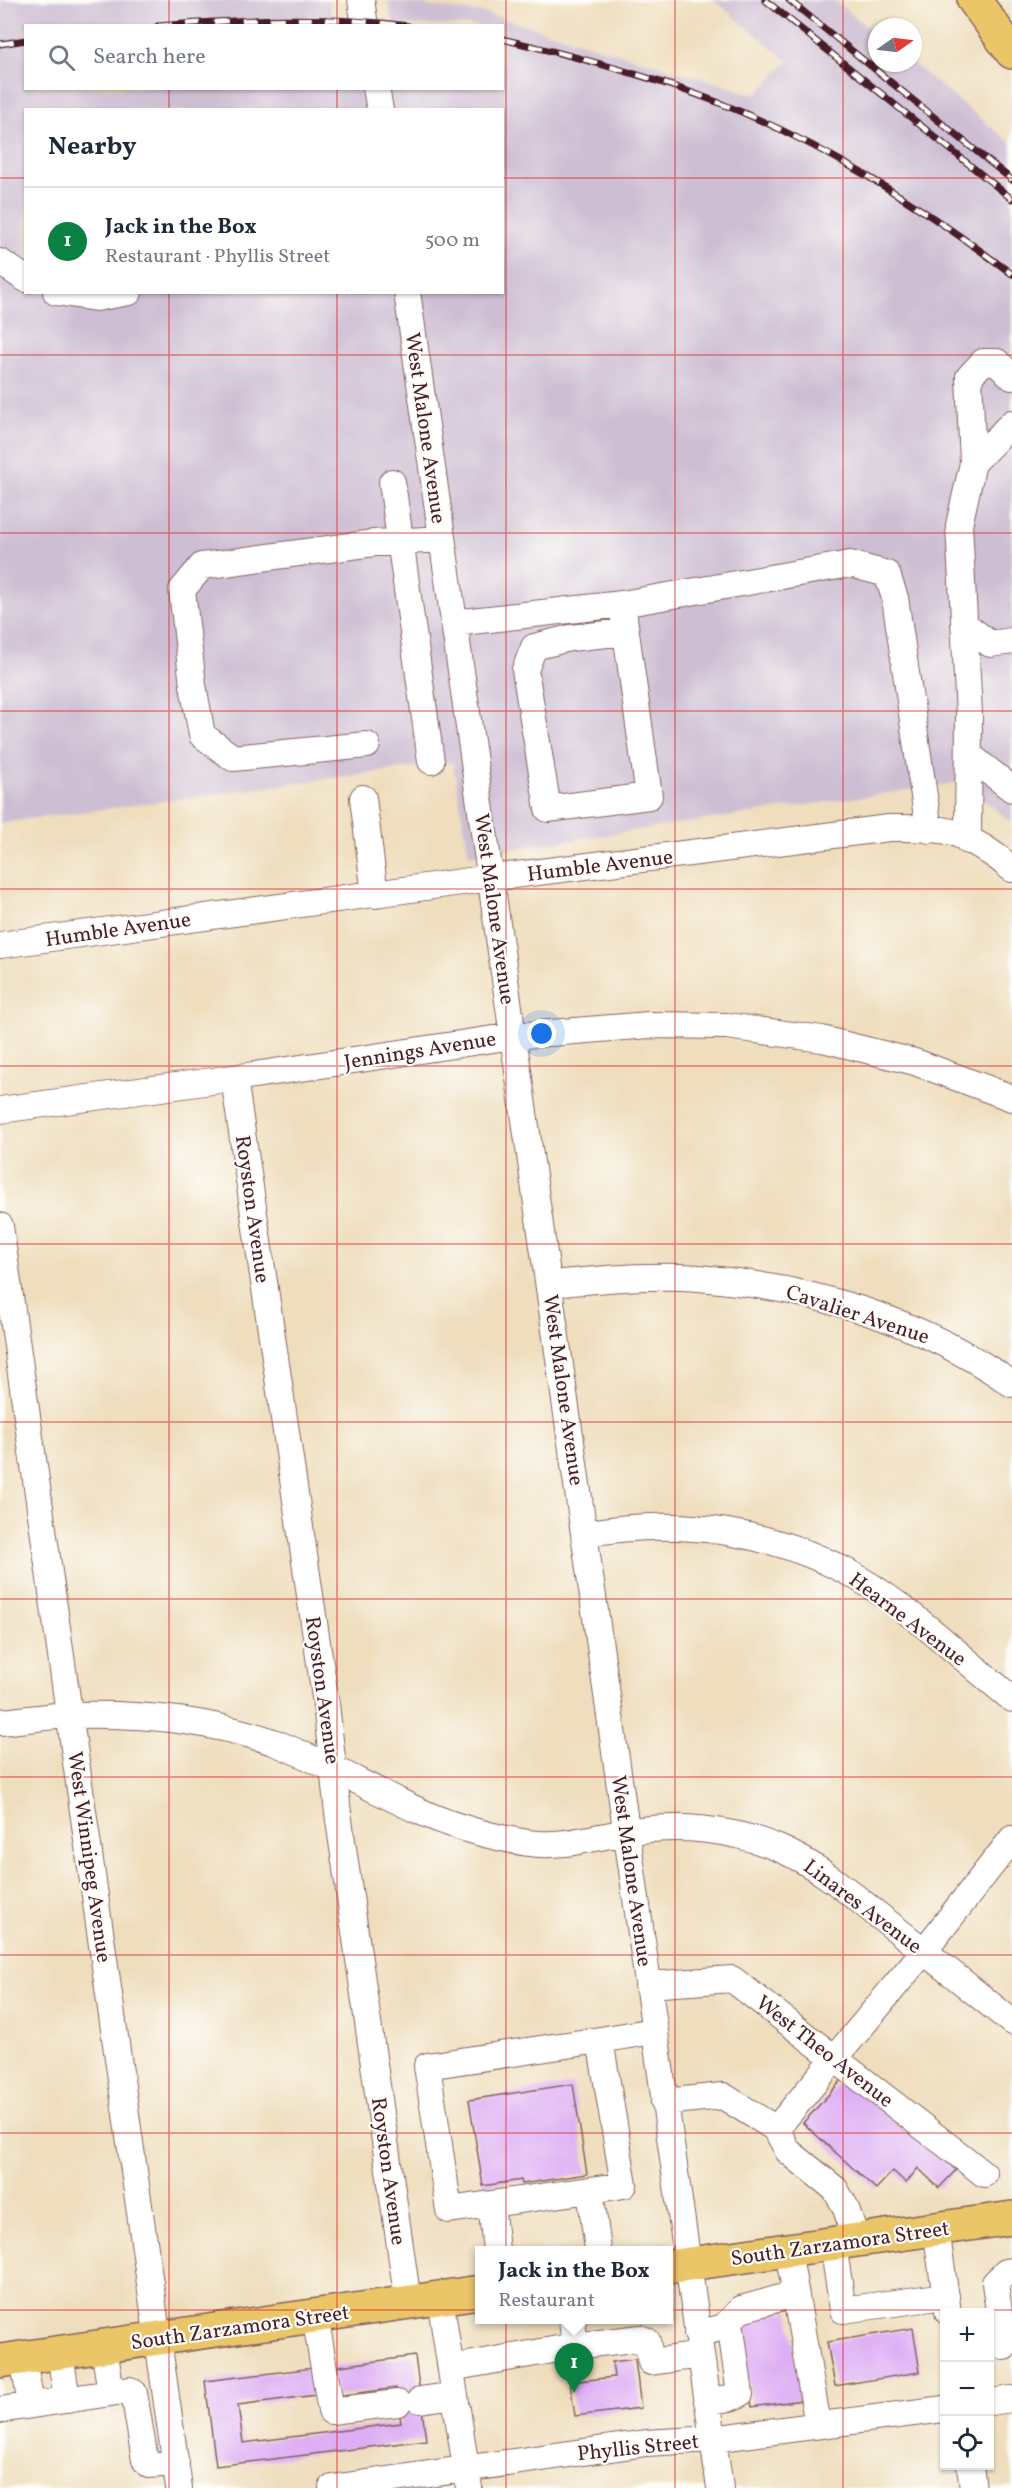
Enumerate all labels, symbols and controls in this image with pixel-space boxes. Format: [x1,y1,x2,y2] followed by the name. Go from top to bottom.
[868,18,922,72] north arrow
[24,24,504,90] search box
[45,41,78,74] icon: search
[93,42,206,73] text: Search here
[48,129,137,165] text: Nearby
[105,212,257,243] text: Jack in the Box
[63,227,72,255] text: 1
[425,227,480,255] text: 500 m
[105,243,330,271] text: Restaurant · Phyllis Street
[397,331,452,526] street label: West Malone Avenue
[466,812,521,1007] street label: West Malone Avenue
[526,843,675,890] street label: Humble Avenue
[44,906,193,955] street label: Humble Avenue
[527,1019,556,1048] your location
[342,1025,498,1078] street label: Jennings Avenue
[227,1133,276,1285] street label: Royston Avenue
[782,1279,933,1352] street label: Cavalier Avenue
[535,1293,590,1488] street label: West Malone Avenue
[842,1566,972,1674] street label: Hearne Avenue
[297,1614,346,1766] street label: Royston Avenue
[59,1750,118,1965] street label: West Winnipeg Avenue
[603,1774,658,1969] street label: West Malone Avenue
[797,1853,927,1961] street label: Linares Avenue
[749,1989,899,2115] street label: West Theo Avenue
[363,2095,412,2247] street label: Royston Avenue
[729,2215,951,2274] street label: South Zarzamora Street
[475,2246,673,2324] popup
[498,2256,650,2287] text: Jack in the Box
[498,2287,595,2315] text: Restaurant
[129,2299,351,2358] street label: South Zarzamora Street
[940,2308,994,2470] map controls
[940,2308,994,2362] button: +
[554,2344,594,2393] pin: 1
[940,2362,994,2416] button: −
[940,2416,994,2470] button: locate
[576,2428,701,2469] street label: Phyllis Street

